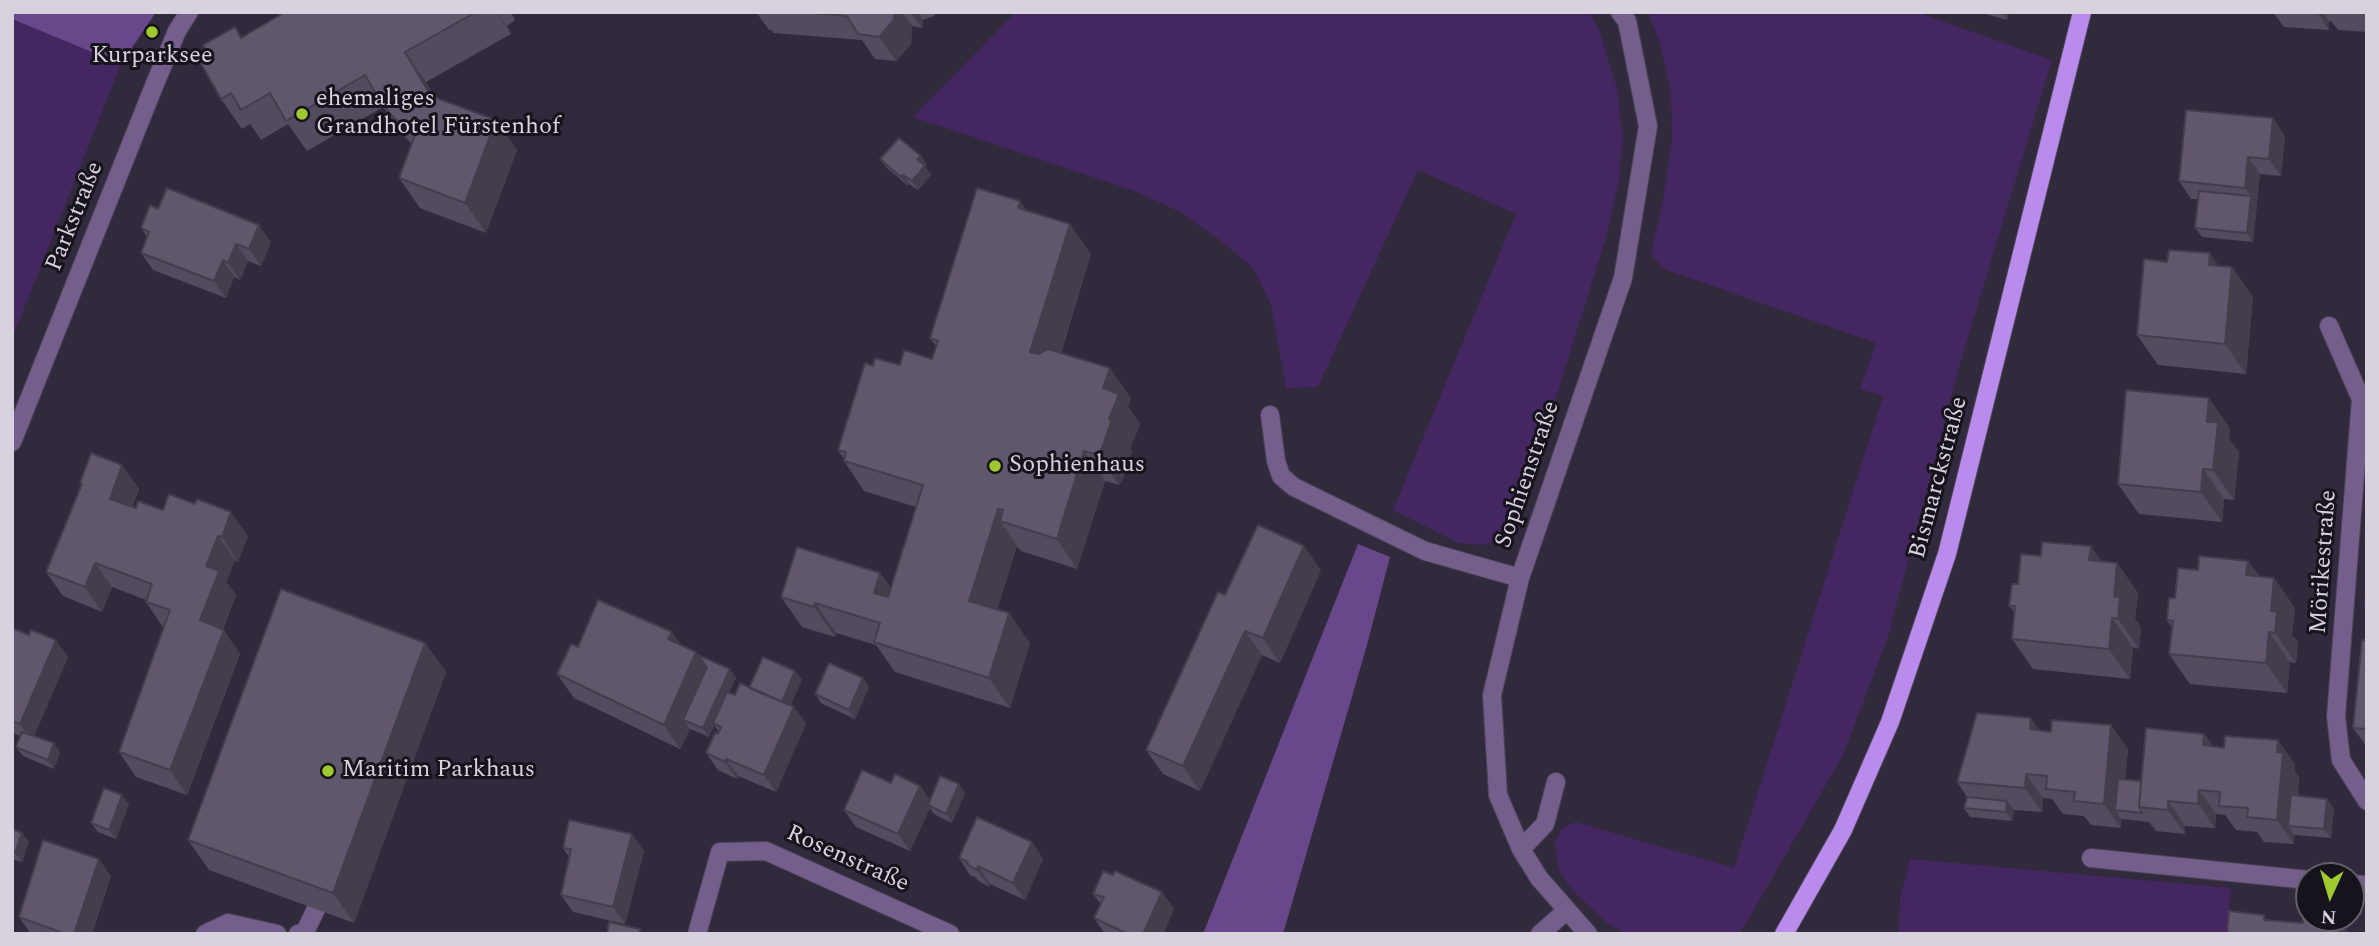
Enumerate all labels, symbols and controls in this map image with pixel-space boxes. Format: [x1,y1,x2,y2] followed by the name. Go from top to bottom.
[144,24,160,40] marker: Kurparksee
[91,43,213,71] place label: Kurparksee
[316,86,560,142] place label: ehemaliges Grandhotel Fürstenhof
[294,106,310,122] marker: ehemaliges Grandhotel Fürstenhof
[41,158,111,276] street label: Parkstraße
[1905,394,1975,562] street label: Bismarckstraße
[1490,398,1568,552] street label: Sophienstraße
[1009,452,1145,480] place label: Sophienhaus
[987,458,1003,474] marker: Sophienhaus
[2306,489,2344,635] street label: Mörikestraße
[342,757,535,785] place label: Maritim Parkhaus
[320,763,336,779] marker: Maritim Parkhaus
[781,820,913,900] street label: Rosenstraße
[2295,862,2365,932] north arrow
[2320,901,2337,931] text: N

